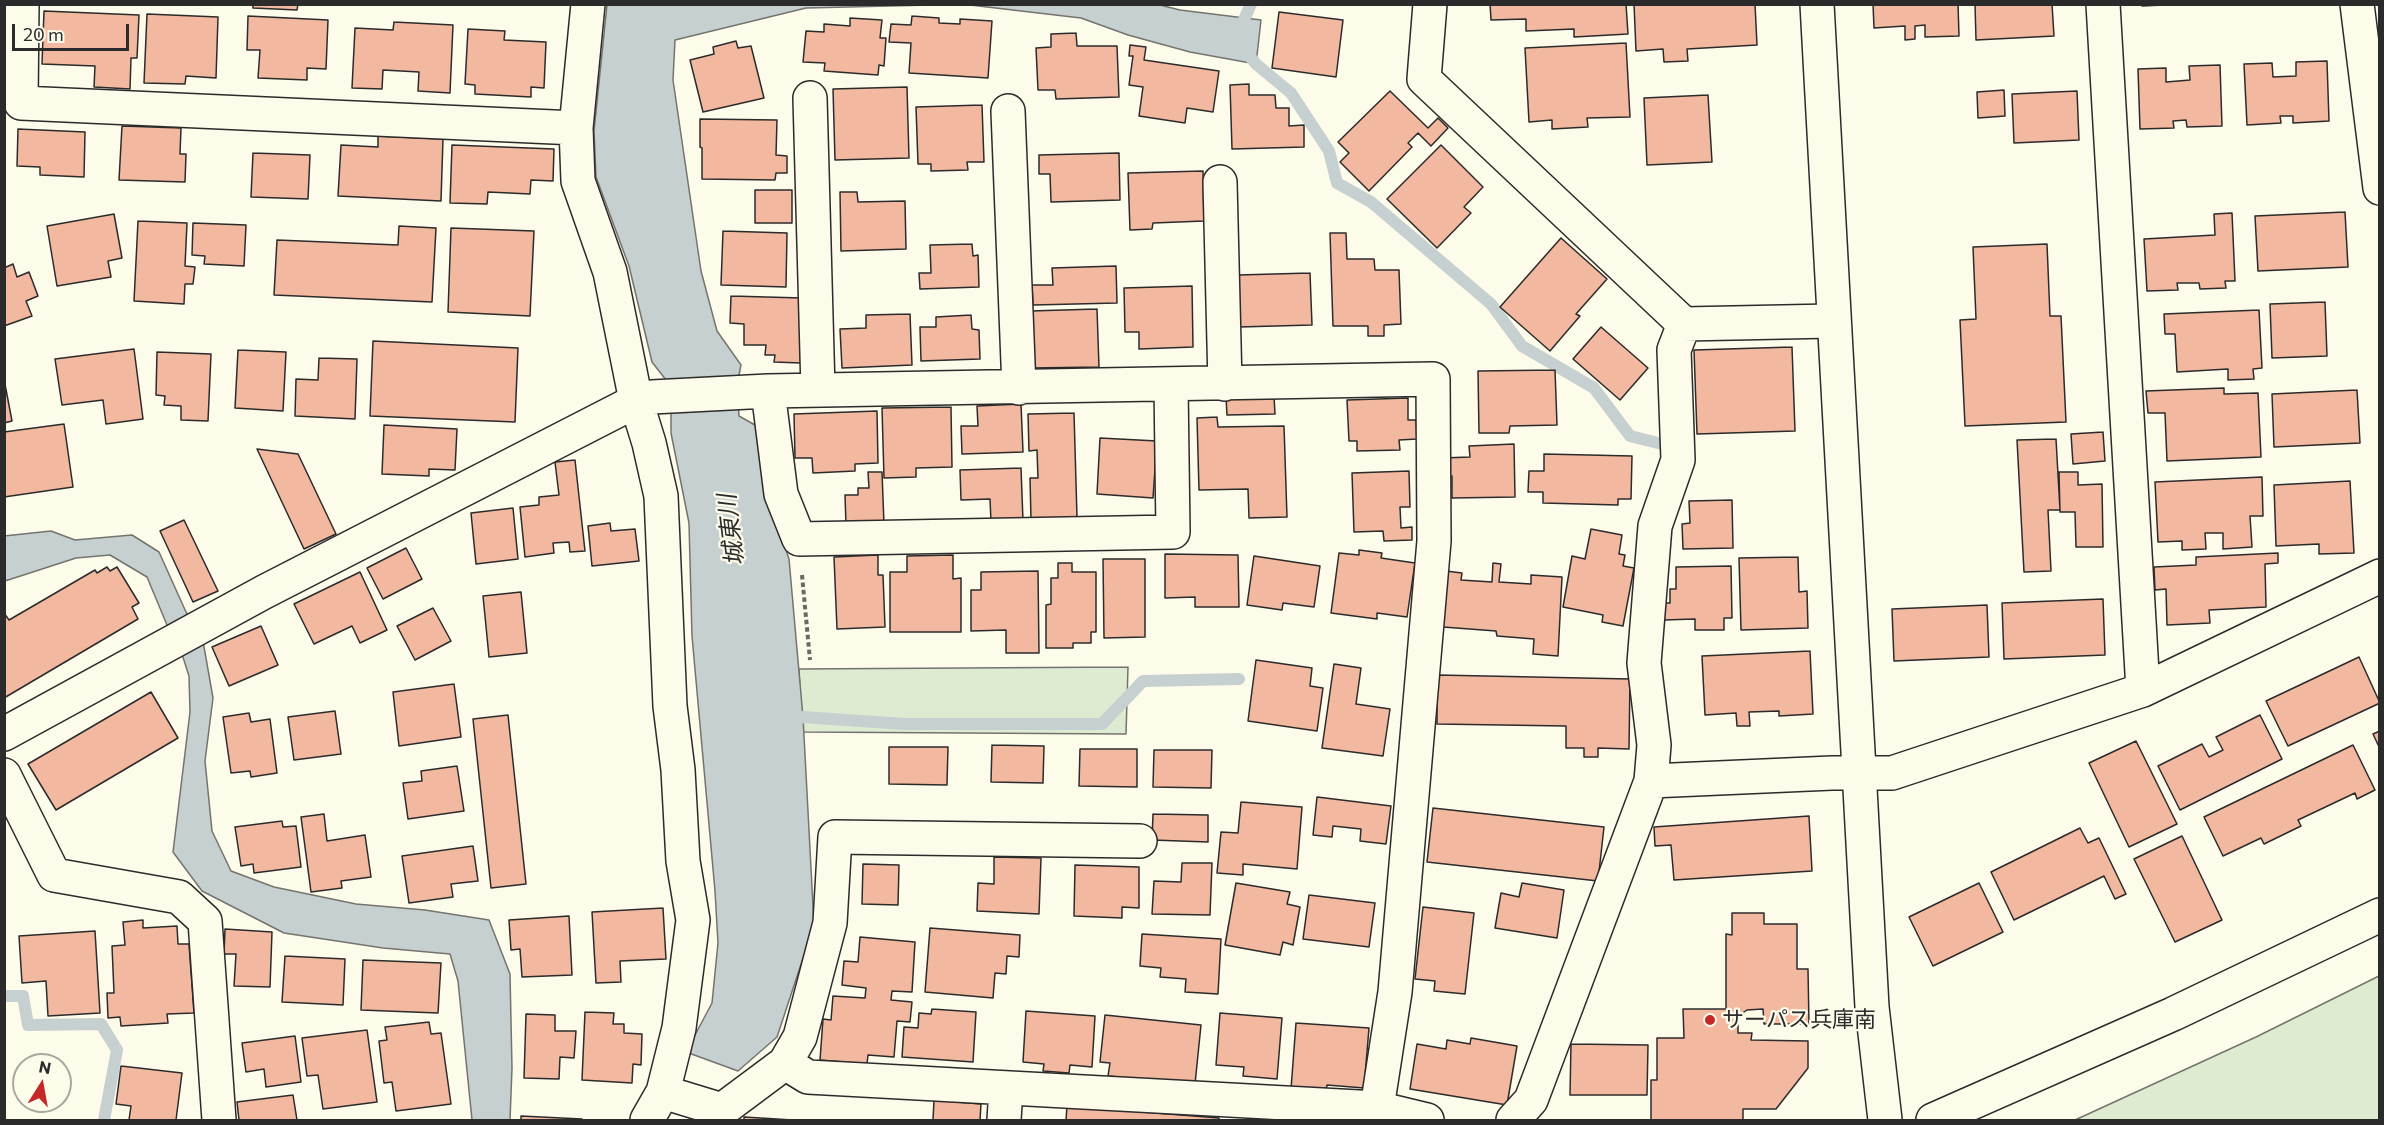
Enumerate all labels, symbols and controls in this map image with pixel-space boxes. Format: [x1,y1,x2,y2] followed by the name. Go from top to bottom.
[15,12,132,50] scale bar
[23,23,64,45] text: 20 m
[712,493,750,567] water label: 城東川
[1722,1007,1876,1033] place label: サーパス兵庫南
[1703,1013,1717,1027] marker: サーパス兵庫南
[12,1053,72,1113] north arrow
[37,1056,53,1077] text: N

